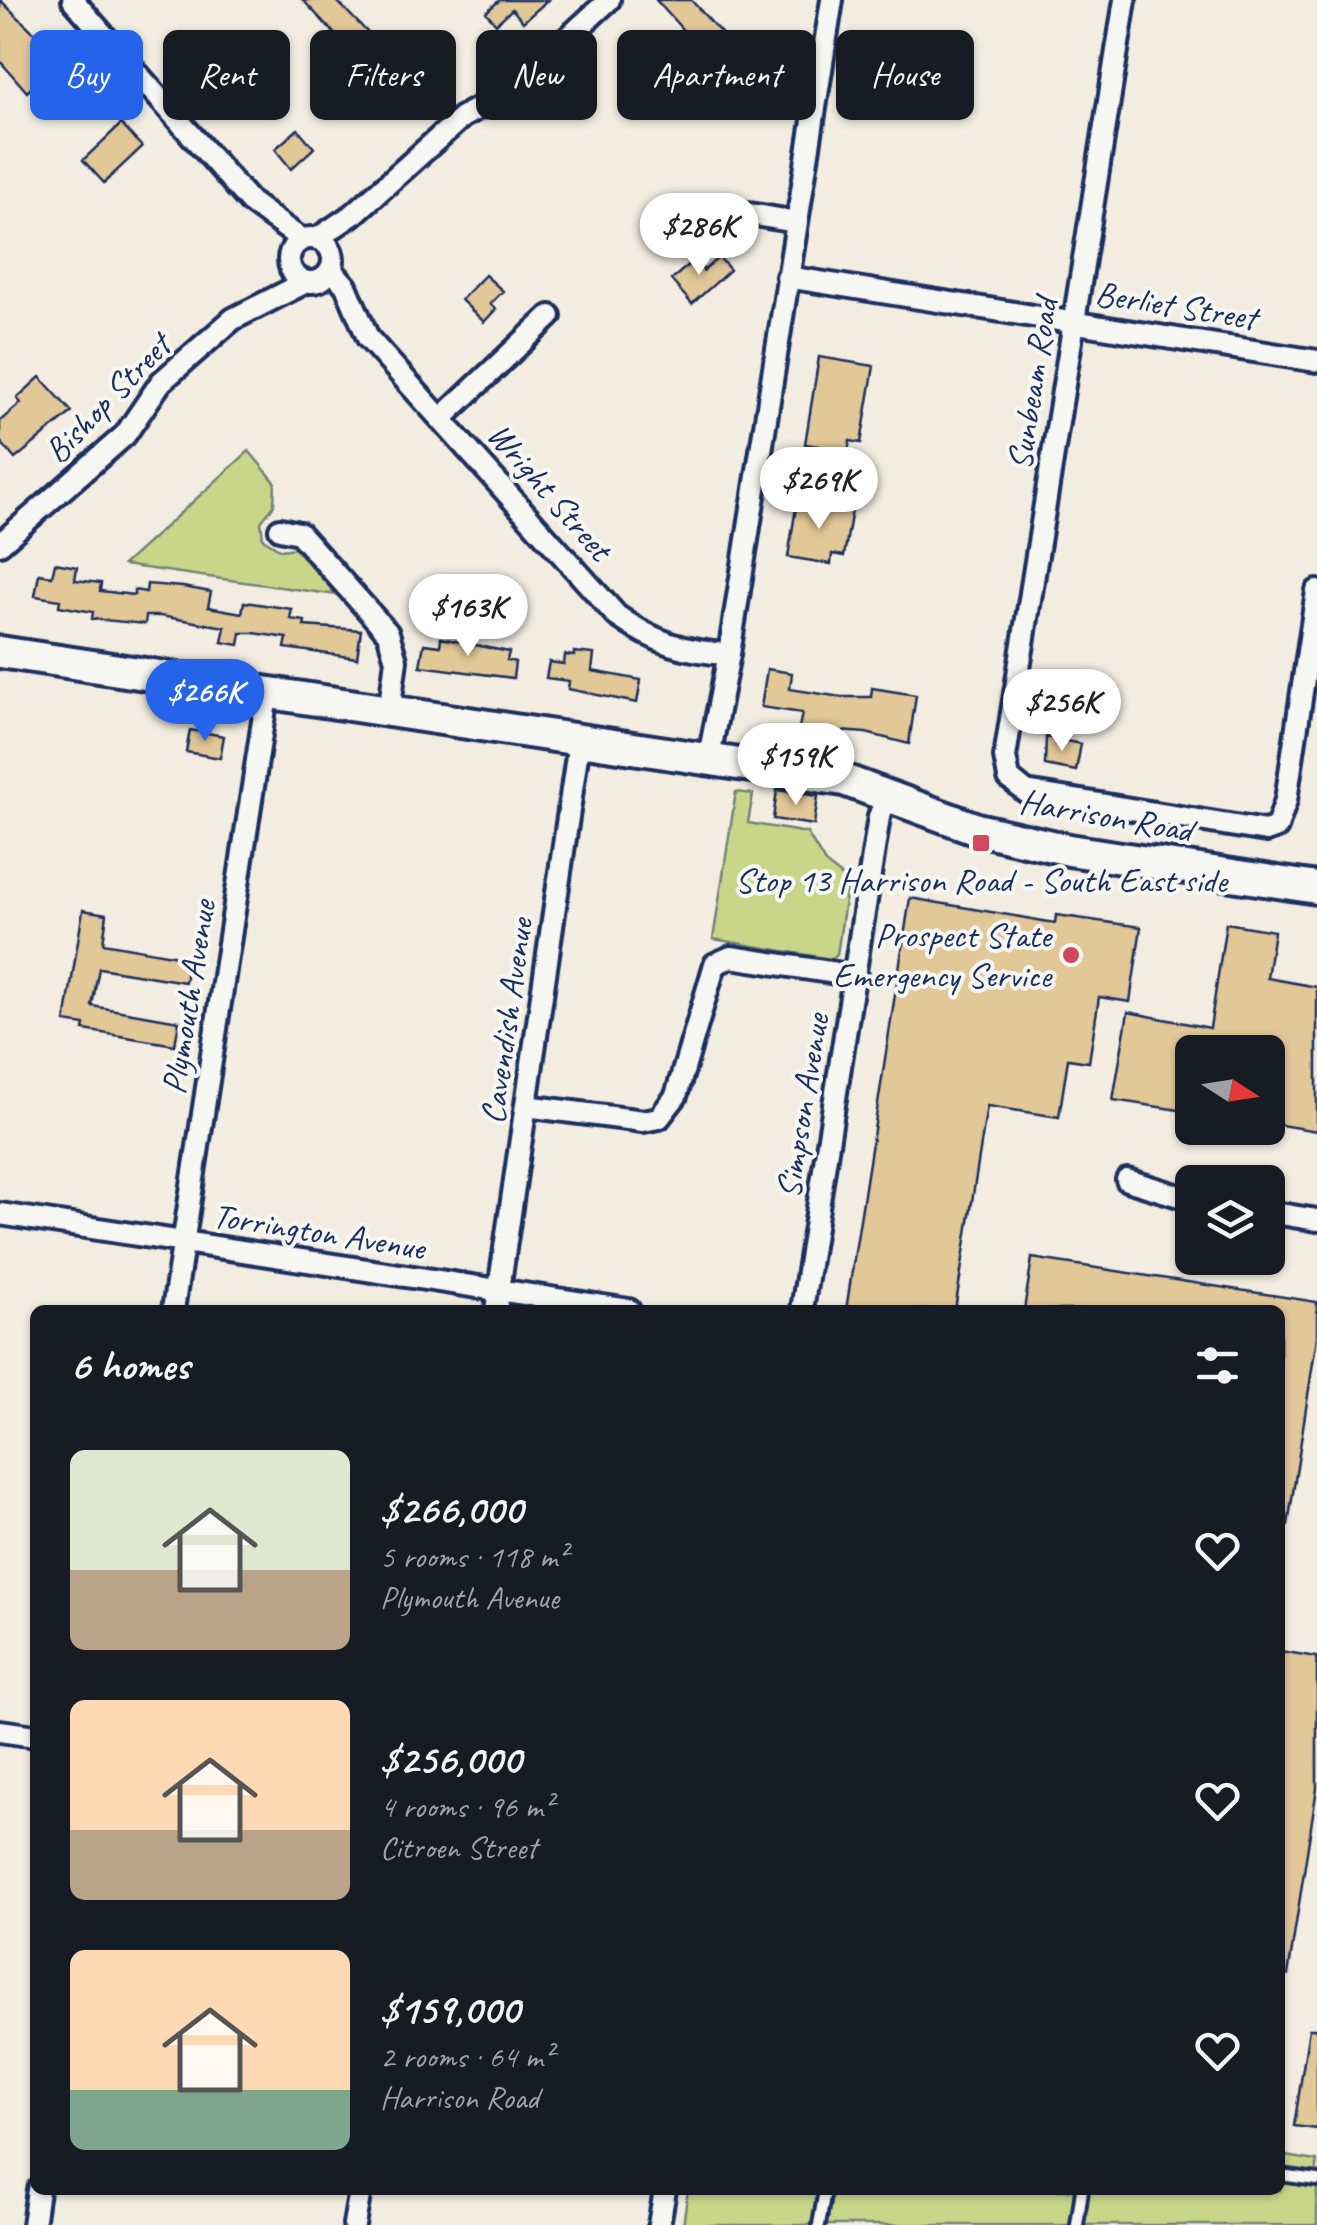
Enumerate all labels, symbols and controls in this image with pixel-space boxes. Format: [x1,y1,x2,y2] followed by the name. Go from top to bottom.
[30,30,143,120] chip: Buy
[163,30,290,120] chip: Rent
[310,30,456,120] chip: Filters
[476,30,597,120] chip: New
[617,30,816,120] chip: Apartment
[836,30,974,120] chip: House
[629,193,769,278] pin: $286K
[662,205,736,246] text: $286K
[1092,271,1264,341] street label: Berliet Street
[997,290,1069,473] street label: Sunbeam Road
[34,321,183,473] street label: Bishop Street
[477,413,624,572] street label: Wright Street
[749,447,889,532] pin: $269K
[782,459,856,500] text: $269K
[398,574,538,659] pin: $163K
[431,586,505,627] text: $163K
[135,659,275,744] pin: $266K
[992,669,1132,754] pin: $256K
[167,671,243,712] text: $266K
[1025,681,1099,722] text: $256K
[726,723,866,808] pin: $159K
[760,735,832,776] text: $159K
[1016,778,1201,854] street label: Harrison Road
[970,832,992,854] marker: Stop 13 Harrison Road - South East side
[735,858,1230,903] place label: Stop 13 Harrison Road - South East side
[151,894,226,1097] street label: Plymouth Avenue
[470,913,544,1127] street label: Cavendish Avenue
[833,913,1054,998] place label: Prospect State Emergency Service
[1060,944,1082,966] marker: Prospect State Emergency Service
[766,1008,840,1202] street label: Simpson Avenue
[1175,1035,1285,1145] north arrow
[1175,1035,1285,1275] map controls
[1175,1165,1285,1275] button: layers
[210,1193,431,1271] street label: Torrington Avenue
[1190,1338,1245,1393] icon: filters
[70,1339,189,1392] text: 6 homes
[380,1483,522,1536] text: $266,000
[150,1490,270,1610] icon: home
[1190,1523,1245,1578] icon: heart
[380,1536,567,1577] text: 5 rooms · 118 m²
[380,1577,559,1618] text: Plymouth Avenue
[380,1733,521,1786] text: $256,000
[150,1740,270,1860] icon: home
[1190,1773,1245,1828] icon: heart
[380,1786,553,1827] text: 4 rooms · 96 m²
[380,1827,537,1868] text: Citroen Street
[380,1983,519,2036] text: $159,000
[150,1990,270,2110] icon: home
[1190,2023,1245,2078] icon: heart
[380,2036,553,2077] text: 2 rooms · 64 m²
[380,2077,539,2118] text: Harrison Road

